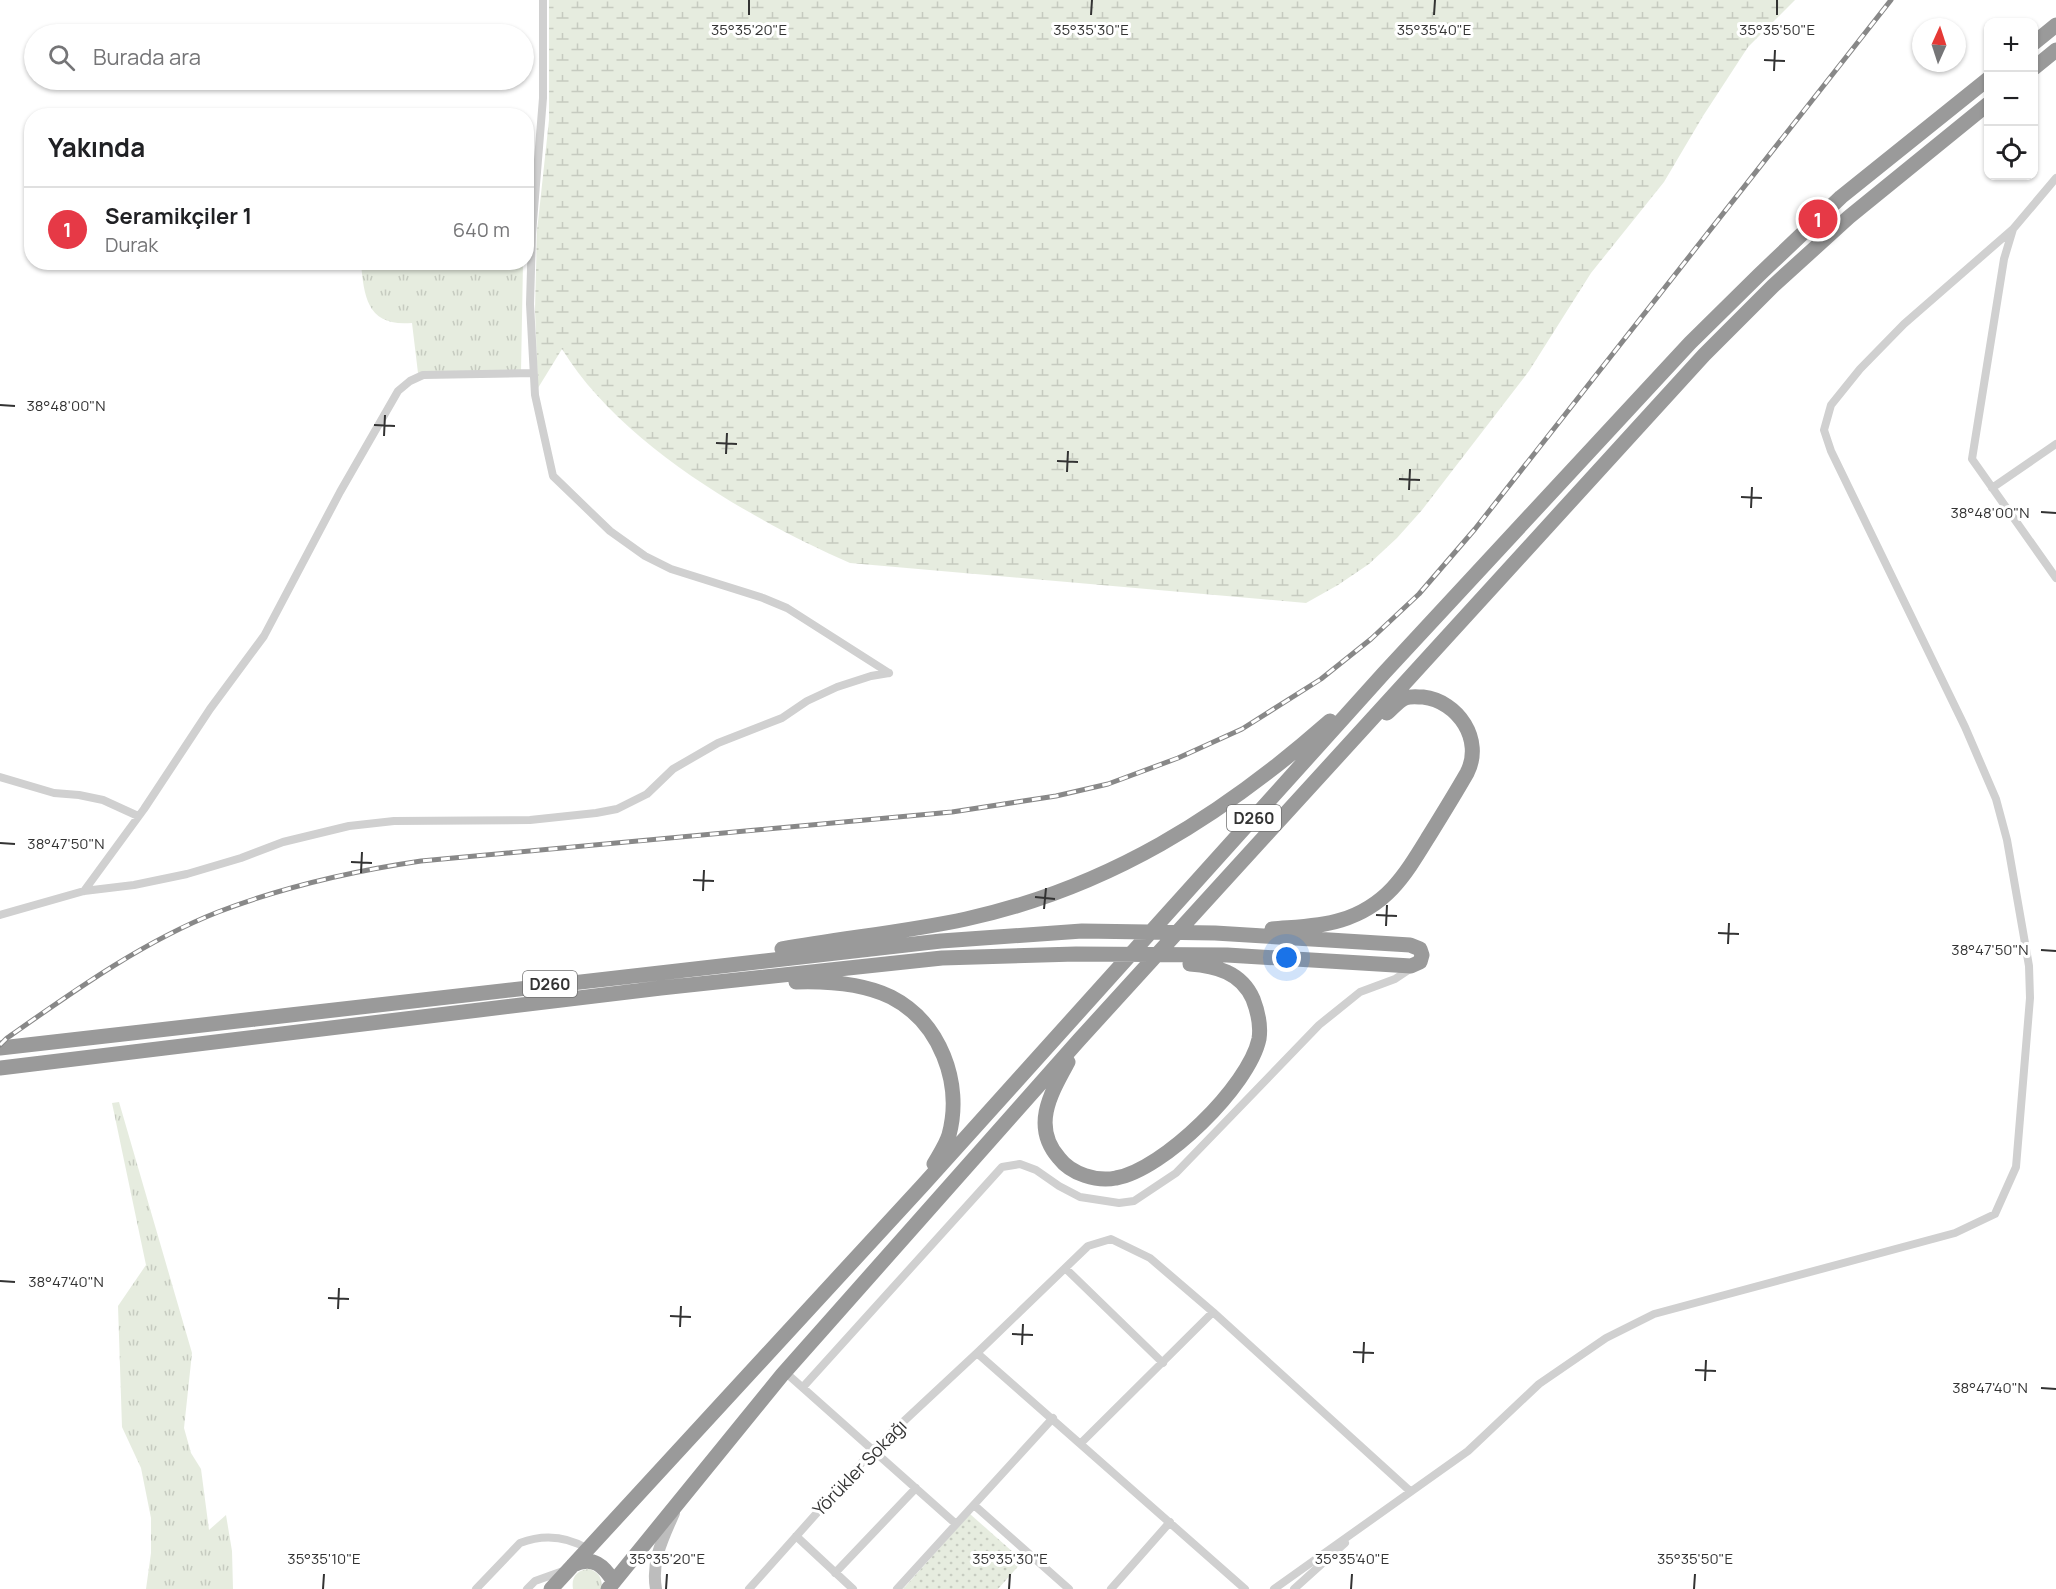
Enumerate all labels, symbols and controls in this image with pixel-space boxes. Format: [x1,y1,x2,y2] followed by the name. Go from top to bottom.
[1912,18,1966,72] north arrow
[1984,18,2038,180] map controls
[1984,18,2038,72] button: +
[711,19,787,40] text: 35°35'20"E
[1053,19,1129,40] text: 35°35'30"E
[1397,19,1471,40] text: 35°35'40"E
[1739,19,1815,40] text: 35°35'50"E
[24,24,534,90] search box
[45,41,78,74] icon: search
[93,42,201,72] text: Burada ara
[1984,72,2038,126] button: −
[1984,126,2038,180] button: locate
[48,129,145,165] text: Yakında
[1798,196,1838,242] pin: 1
[105,201,252,231] text: Seramikçiler 1
[63,216,72,243] text: 1
[453,216,510,243] text: 640 m
[105,231,158,258] text: Durak
[27,395,105,416] text: 38°48'00"N
[1951,502,2029,523] text: 38°48'00"N
[1227,805,1281,831] road number: D260
[27,833,105,854] text: 38°47'50"N
[1951,939,2029,960] text: 38°47'50"N
[1272,943,1301,972] your location
[523,971,577,997] road number: D260
[28,1271,104,1292] text: 38°47'40"N
[1952,1377,2028,1398] text: 38°47'40"N
[807,1414,912,1521] street label: Yörükler Sokağı
[287,1548,361,1569] text: 35°35'10"E
[629,1548,705,1569] text: 35°35'20"E
[972,1548,1048,1569] text: 35°35'30"E
[1315,1548,1389,1569] text: 35°35'40"E
[1657,1548,1733,1569] text: 35°35'50"E

